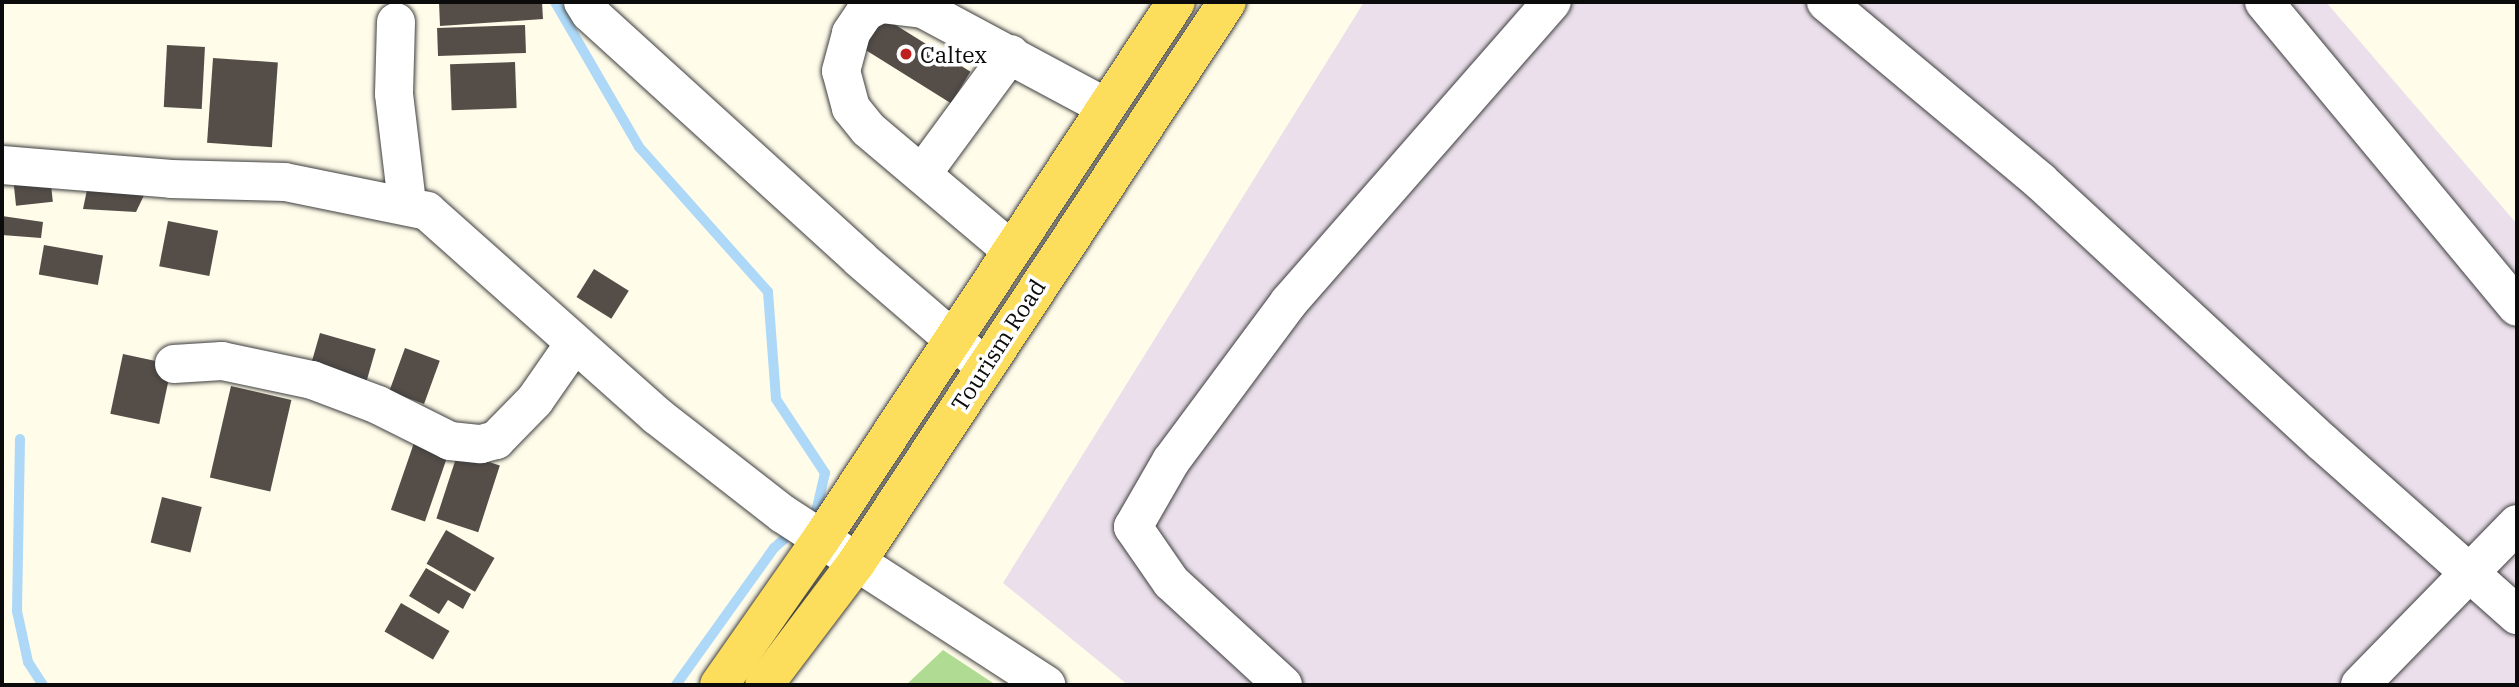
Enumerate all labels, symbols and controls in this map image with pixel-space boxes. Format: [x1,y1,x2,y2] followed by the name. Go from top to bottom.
[920,40,987,68] place label: Caltex
[898,46,914,62] marker: Caltex
[945,274,1051,416] street label: Tourism Road

